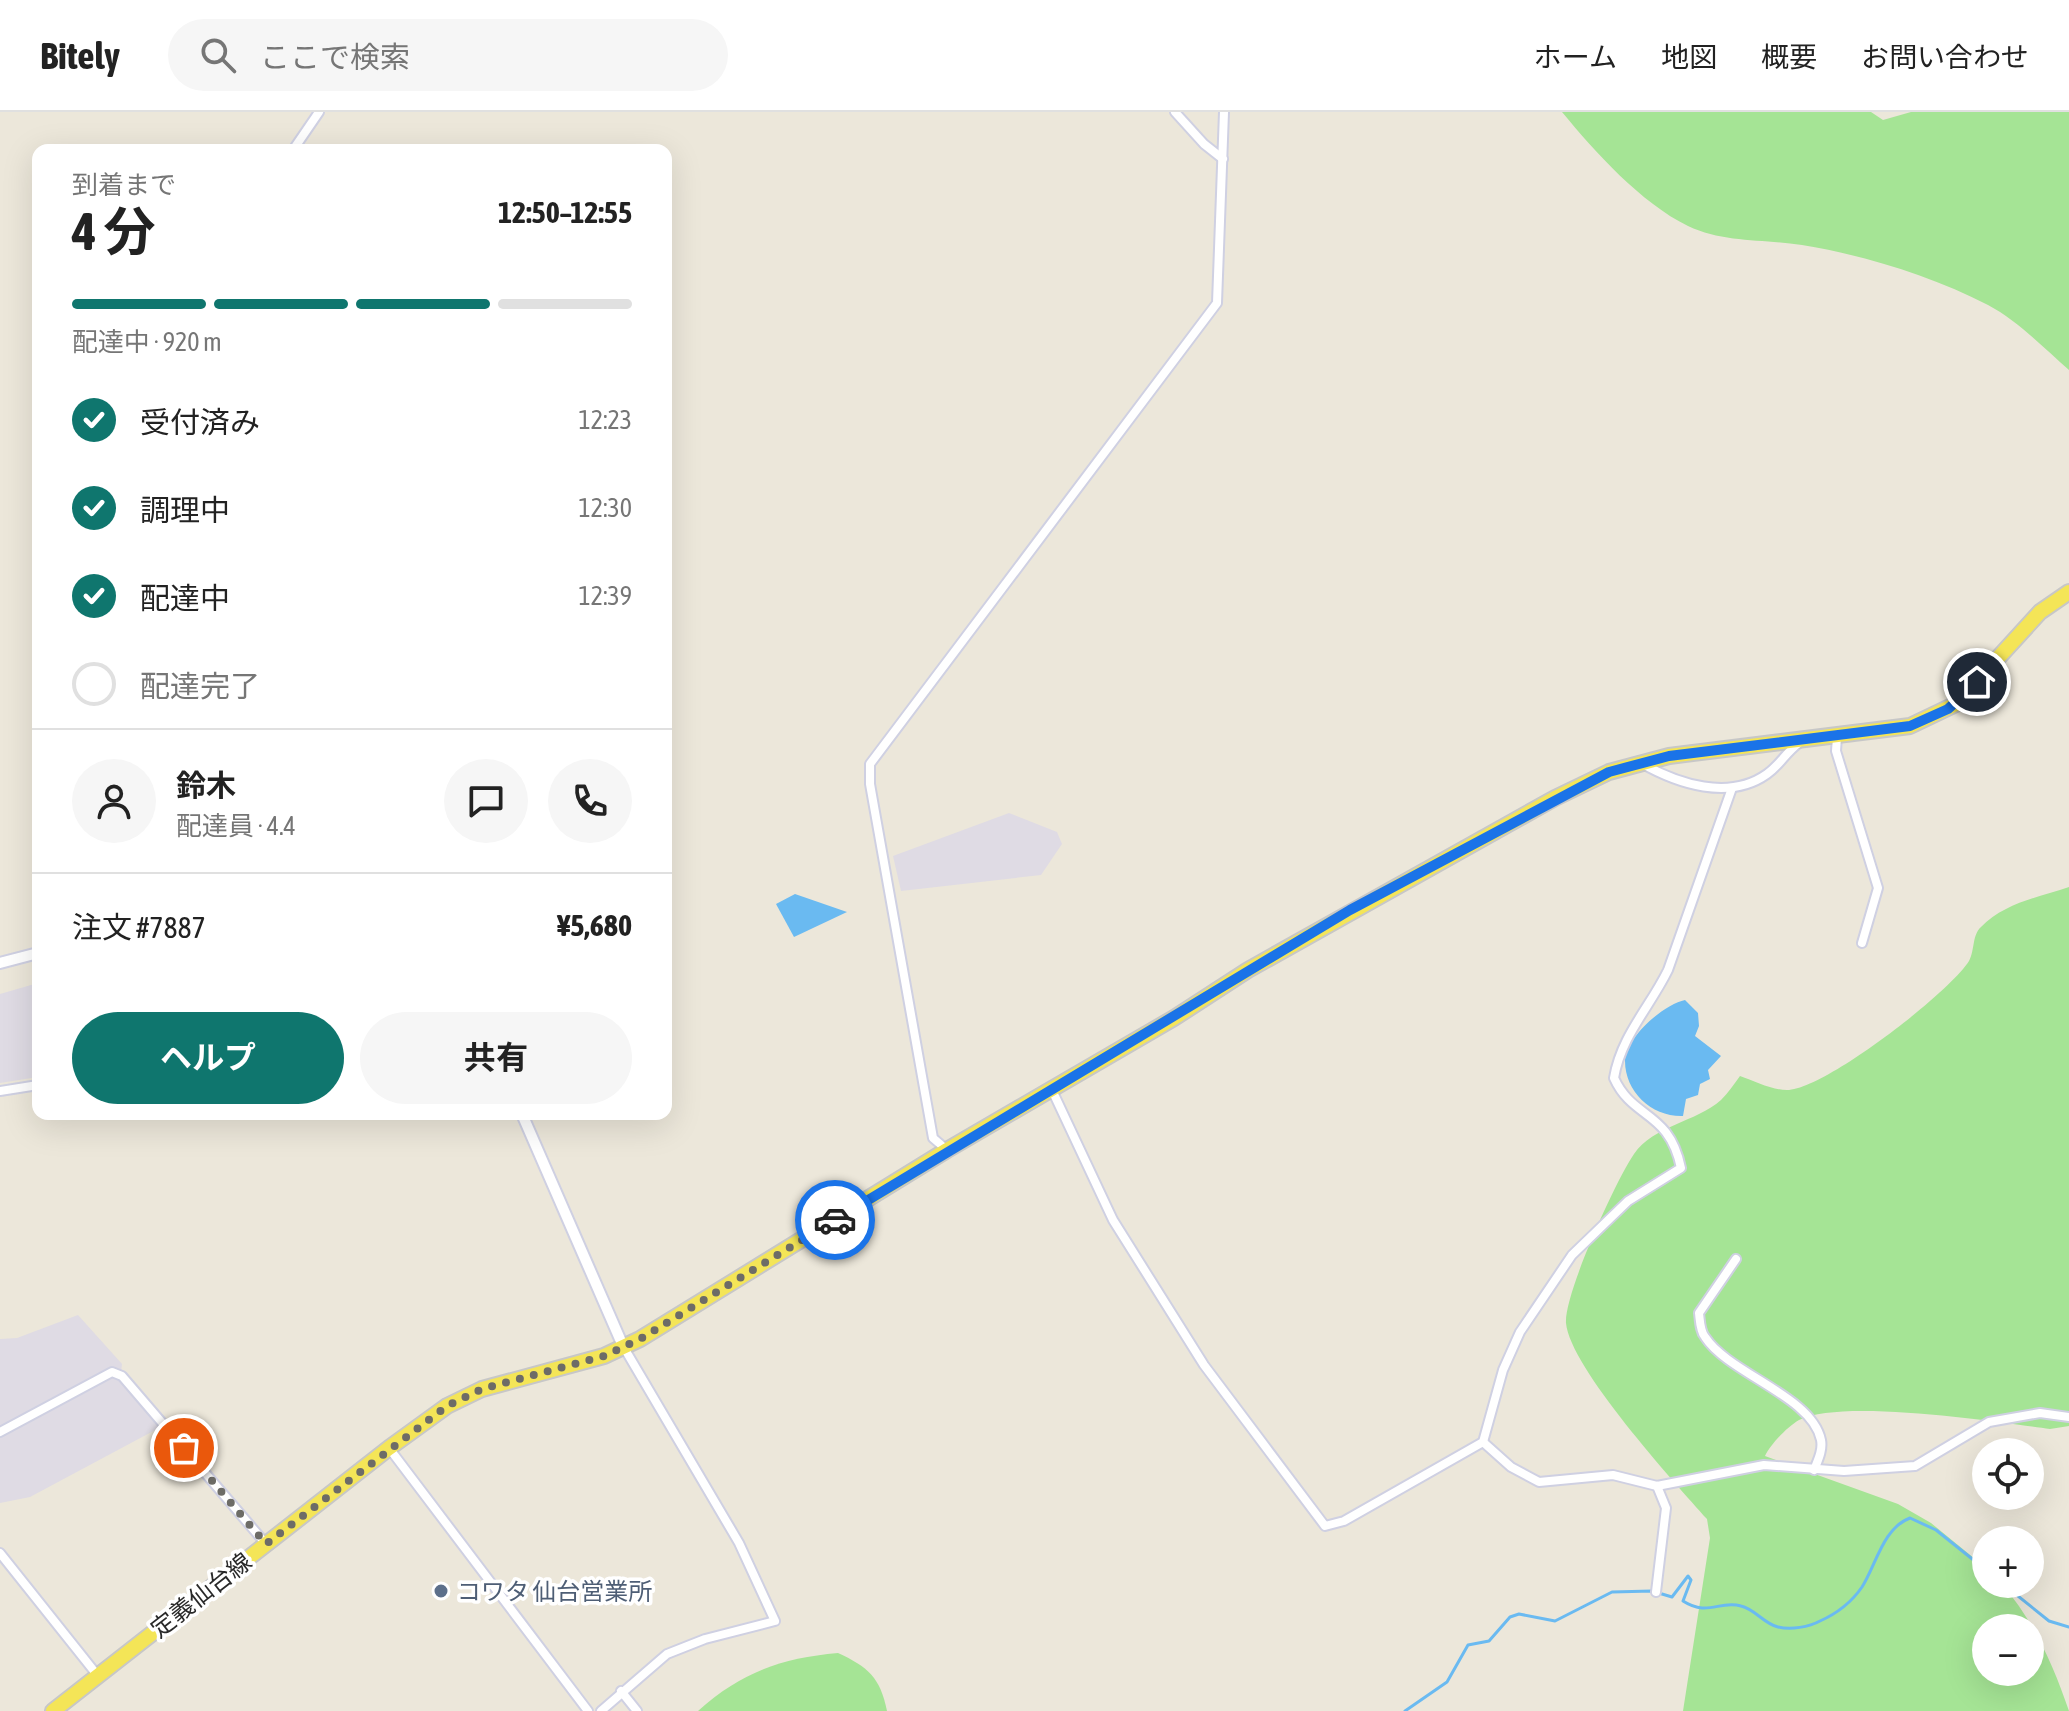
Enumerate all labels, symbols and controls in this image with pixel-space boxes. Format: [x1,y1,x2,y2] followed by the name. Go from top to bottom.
[168,19,728,91] search box
[196,33,240,77] icon: search
[40,34,120,77] text: Bitely
[260,40,410,74] text: ここで検索
[1534,41,1617,73] text: ホーム
[1661,41,1717,73] text: 地図
[1761,41,1817,73] text: 概要
[1861,41,2029,73] text: お問い合わせ
[72,170,176,200] text: 到着まで
[498,195,632,229] text: 12:50–12:55
[72,201,156,261] text: 4 分
[72,327,222,357] text: 配達中 · 920 m
[72,398,116,442] icon: check
[140,405,260,439] text: 受付済み
[578,405,632,435] text: 12:23
[72,486,116,530] icon: check
[140,493,230,527] text: 調理中
[578,493,632,523] text: 12:30
[72,574,116,618] icon: check
[140,581,230,615] text: 配達中
[578,581,632,611] text: 12:39
[1943,648,2011,716] pin
[1955,660,1999,704] icon: home
[140,669,260,703] text: 配達完了
[72,759,156,843] button: person
[444,759,528,843] button: chat
[548,759,632,843] button: phone
[176,768,236,802] text: 鈴木
[176,811,296,841] text: 配達員 · 4.4
[557,908,632,942] text: ¥5,680
[72,910,206,944] text: 注文 #7887
[72,1012,344,1104] button: ヘルプ
[360,1012,632,1104] button: 共有
[795,1180,875,1260] courier
[813,1198,857,1242] icon: car
[150,1414,218,1482] pin
[162,1426,206,1470] icon: bag
[1972,1438,2044,1686] map controls
[1972,1438,2044,1510] button: locate
[1972,1526,2044,1598] button: +
[145,1547,257,1643] street label: 定義仙台線
[457,1578,652,1605] place label: コワタ 仙台営業所
[432,1582,450,1600] marker: コワタ 仙台営業所
[1972,1614,2044,1686] button: −

